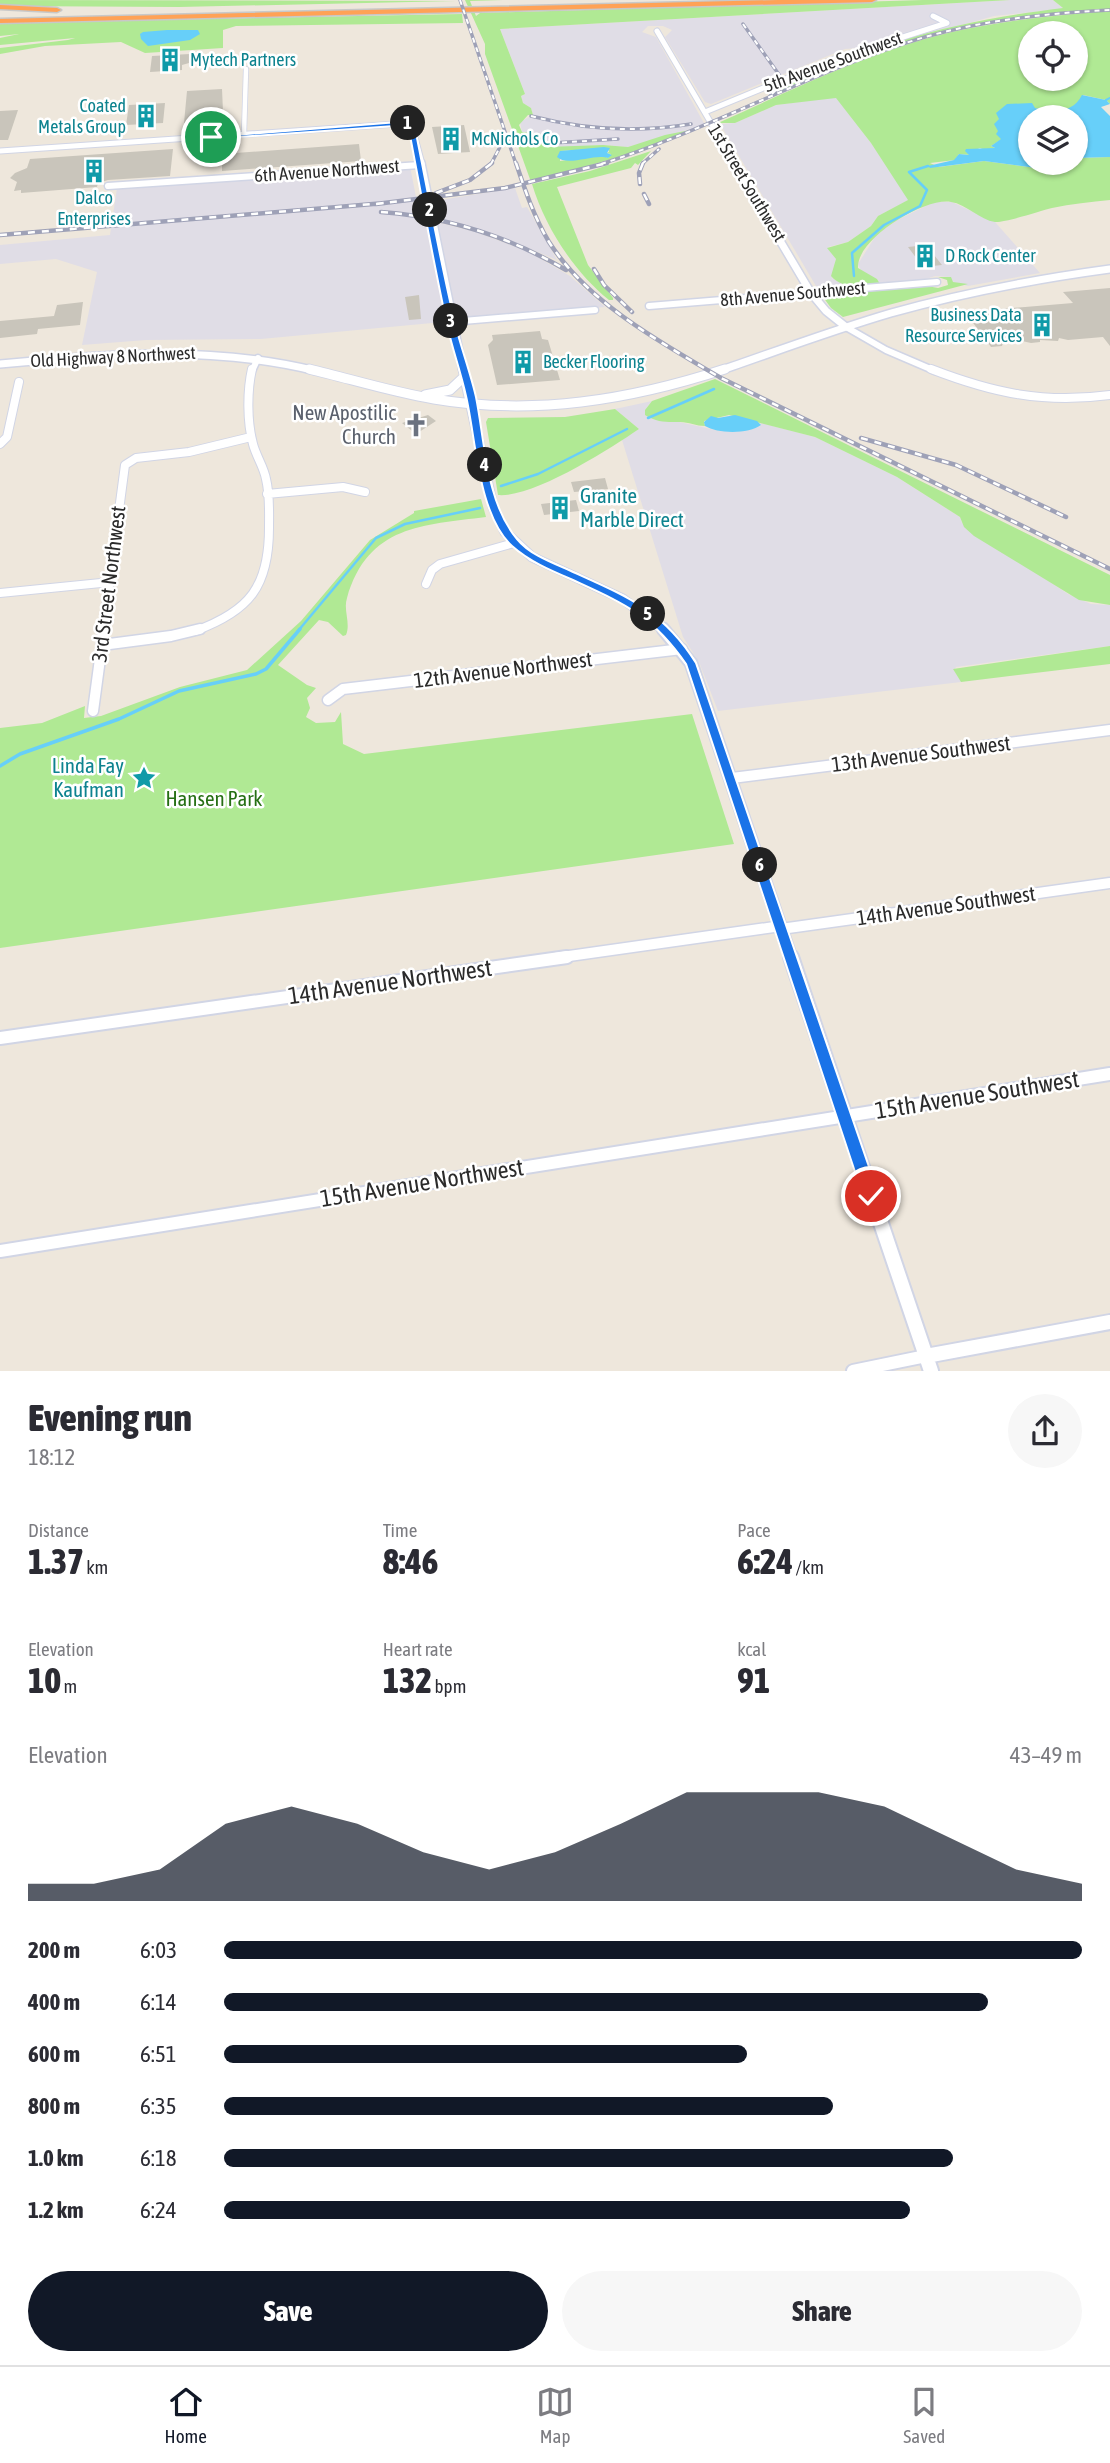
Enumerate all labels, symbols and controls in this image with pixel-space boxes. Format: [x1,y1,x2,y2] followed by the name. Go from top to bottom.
[1018,21,1088,175] map controls
[1018,21,1088,91] button: locate
[761,27,905,96] street label: 5th Avenue Southwest
[156,46,184,74] building icon: Mytech Partners
[190,49,296,70] place label: Mytech Partners
[38,95,126,137] place label: Coated Metals Group
[132,102,160,130] building icon: Coated Metals Group
[1018,105,1088,175] button: layers
[390,106,426,140] pin: 1
[181,107,241,167] pin
[403,111,412,133] text: 1
[192,118,230,156] icon: arrive
[704,120,791,245] street label: 1st Street Southwest
[437,125,465,153] building icon: McNichols Co
[471,128,558,149] place label: McNichols Co
[254,155,400,186] street label: 6th Avenue Northwest
[80,157,108,185] building icon: Dalco Enterprises
[57,187,131,229] place label: Dalco Enterprises
[412,192,448,228] pin: 2
[425,198,434,220] text: 2
[911,242,939,270] building icon: D Rock Center
[945,245,1036,266] place label: D Rock Center
[719,277,867,310] street label: 8th Avenue Southwest
[434,304,468,338] pin: 3
[905,304,1022,346] place label: Business Data Resource Services
[446,309,455,331] text: 3
[1028,311,1056,339] building icon: Business Data Resource Services
[30,342,196,371] street label: Old Highway 8 Northwest
[509,348,537,376] building icon: Becker Flooring
[543,351,645,372] place label: Becker Flooring
[292,400,396,448] place label: New Apostilic Church
[402,411,430,439] church icon: New Apostilic Church
[468,448,503,482] pin: 4
[480,453,489,475] text: 4
[580,483,684,531] place label: Granite Marble Direct
[546,494,574,522] building icon: Granite Marble Direct
[86,504,130,664] street label: 3rd Street Northwest
[630,596,666,632] pin: 5
[643,602,652,624] text: 5
[412,646,593,692] street label: 12th Avenue Northwest
[830,730,1012,776] street label: 13th Avenue Southwest
[52,753,124,801] place label: Linda Fay Kaufman
[130,764,158,792] place icon: Linda Fay Kaufman
[165,786,263,810] park label: Hansen Park
[742,848,778,882] pin: 6
[755,853,764,875] text: 6
[855,881,1037,929] street label: 14th Avenue Southwest
[286,954,494,1009] street label: 14th Avenue Northwest
[873,1065,1081,1124] street label: 15th Avenue Southwest
[318,1153,526,1212] street label: 15th Avenue Northwest
[841,1166,901,1226] pin
[852,1177,890,1215] icon: check
[1008,1394,1082,1468] button: share
[28,1396,192,1439] text: Evening run
[28,1444,75,1470] text: 18:12
[28,1519,89,1541] text: Distance
[383,1519,417,1541] text: Time
[737,1519,771,1541] text: Pace
[28,1541,84,1581] text: 1.37
[383,1541,438,1581] text: 8:46
[737,1541,793,1581] text: 6:24
[84,1556,108,1578] text: km
[793,1556,824,1578] text: /km
[28,1638,94,1660] text: Elevation
[383,1638,453,1660] text: Heart rate
[737,1638,766,1660] text: kcal
[28,1660,61,1700] text: 10
[383,1660,432,1700] text: 132
[737,1660,770,1700] text: 91
[61,1675,77,1697] text: m
[432,1675,466,1697] text: bpm
[28,1742,108,1768] text: Elevation
[1010,1742,1082,1768] text: 43–49 m
[28,1937,80,1963] text: 200 m
[140,1937,177,1963] text: 6:03
[28,1989,80,2015] text: 400 m
[140,1989,177,2015] text: 6:14
[28,2041,80,2067] text: 600 m
[140,2041,177,2067] text: 6:51
[28,2093,80,2119] text: 800 m
[140,2093,177,2119] text: 6:35
[28,2145,84,2171] text: 1.0 km
[140,2145,177,2171] text: 6:18
[28,2197,84,2223] text: 1.2 km
[140,2197,177,2223] text: 6:24
[28,2271,548,2351] button: Save
[562,2271,1082,2351] button: Share
[165,2383,207,2447] tab: Home
[536,2383,574,2447] tab: Map
[903,2383,945,2447] tab: Saved

